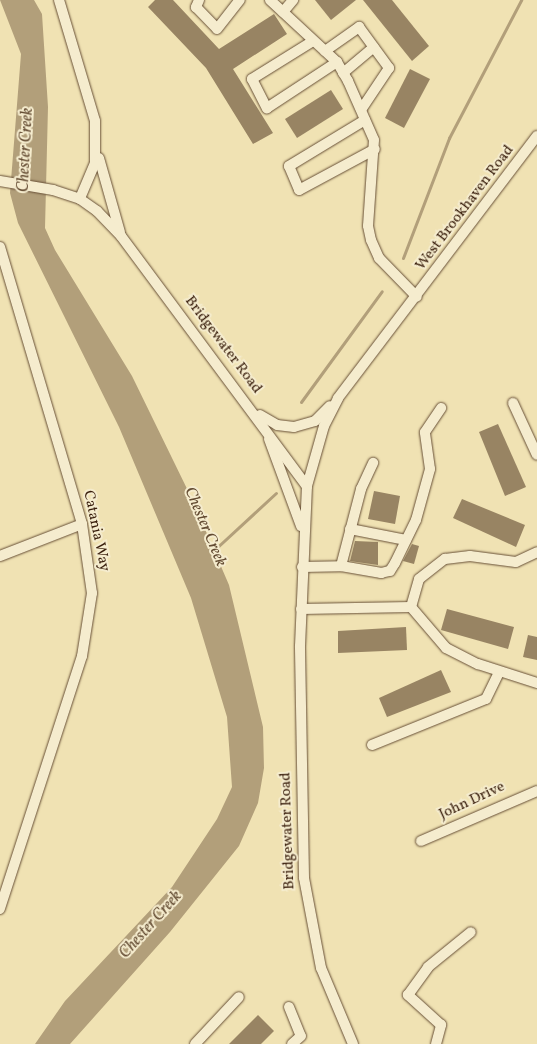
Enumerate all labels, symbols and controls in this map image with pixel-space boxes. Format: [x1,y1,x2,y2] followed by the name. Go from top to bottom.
[14,107,38,193] water label: Chester Creek
[412,142,518,274] street label: West Brookhaven Road
[180,293,266,397] street label: Bridgewater Road
[180,484,230,570] water label: Chester Creek
[79,489,113,573] street label: Catania Way
[277,772,299,890] street label: Bridgewater Road
[436,778,508,824] street label: John Drive
[116,887,186,963] water label: Chester Creek

